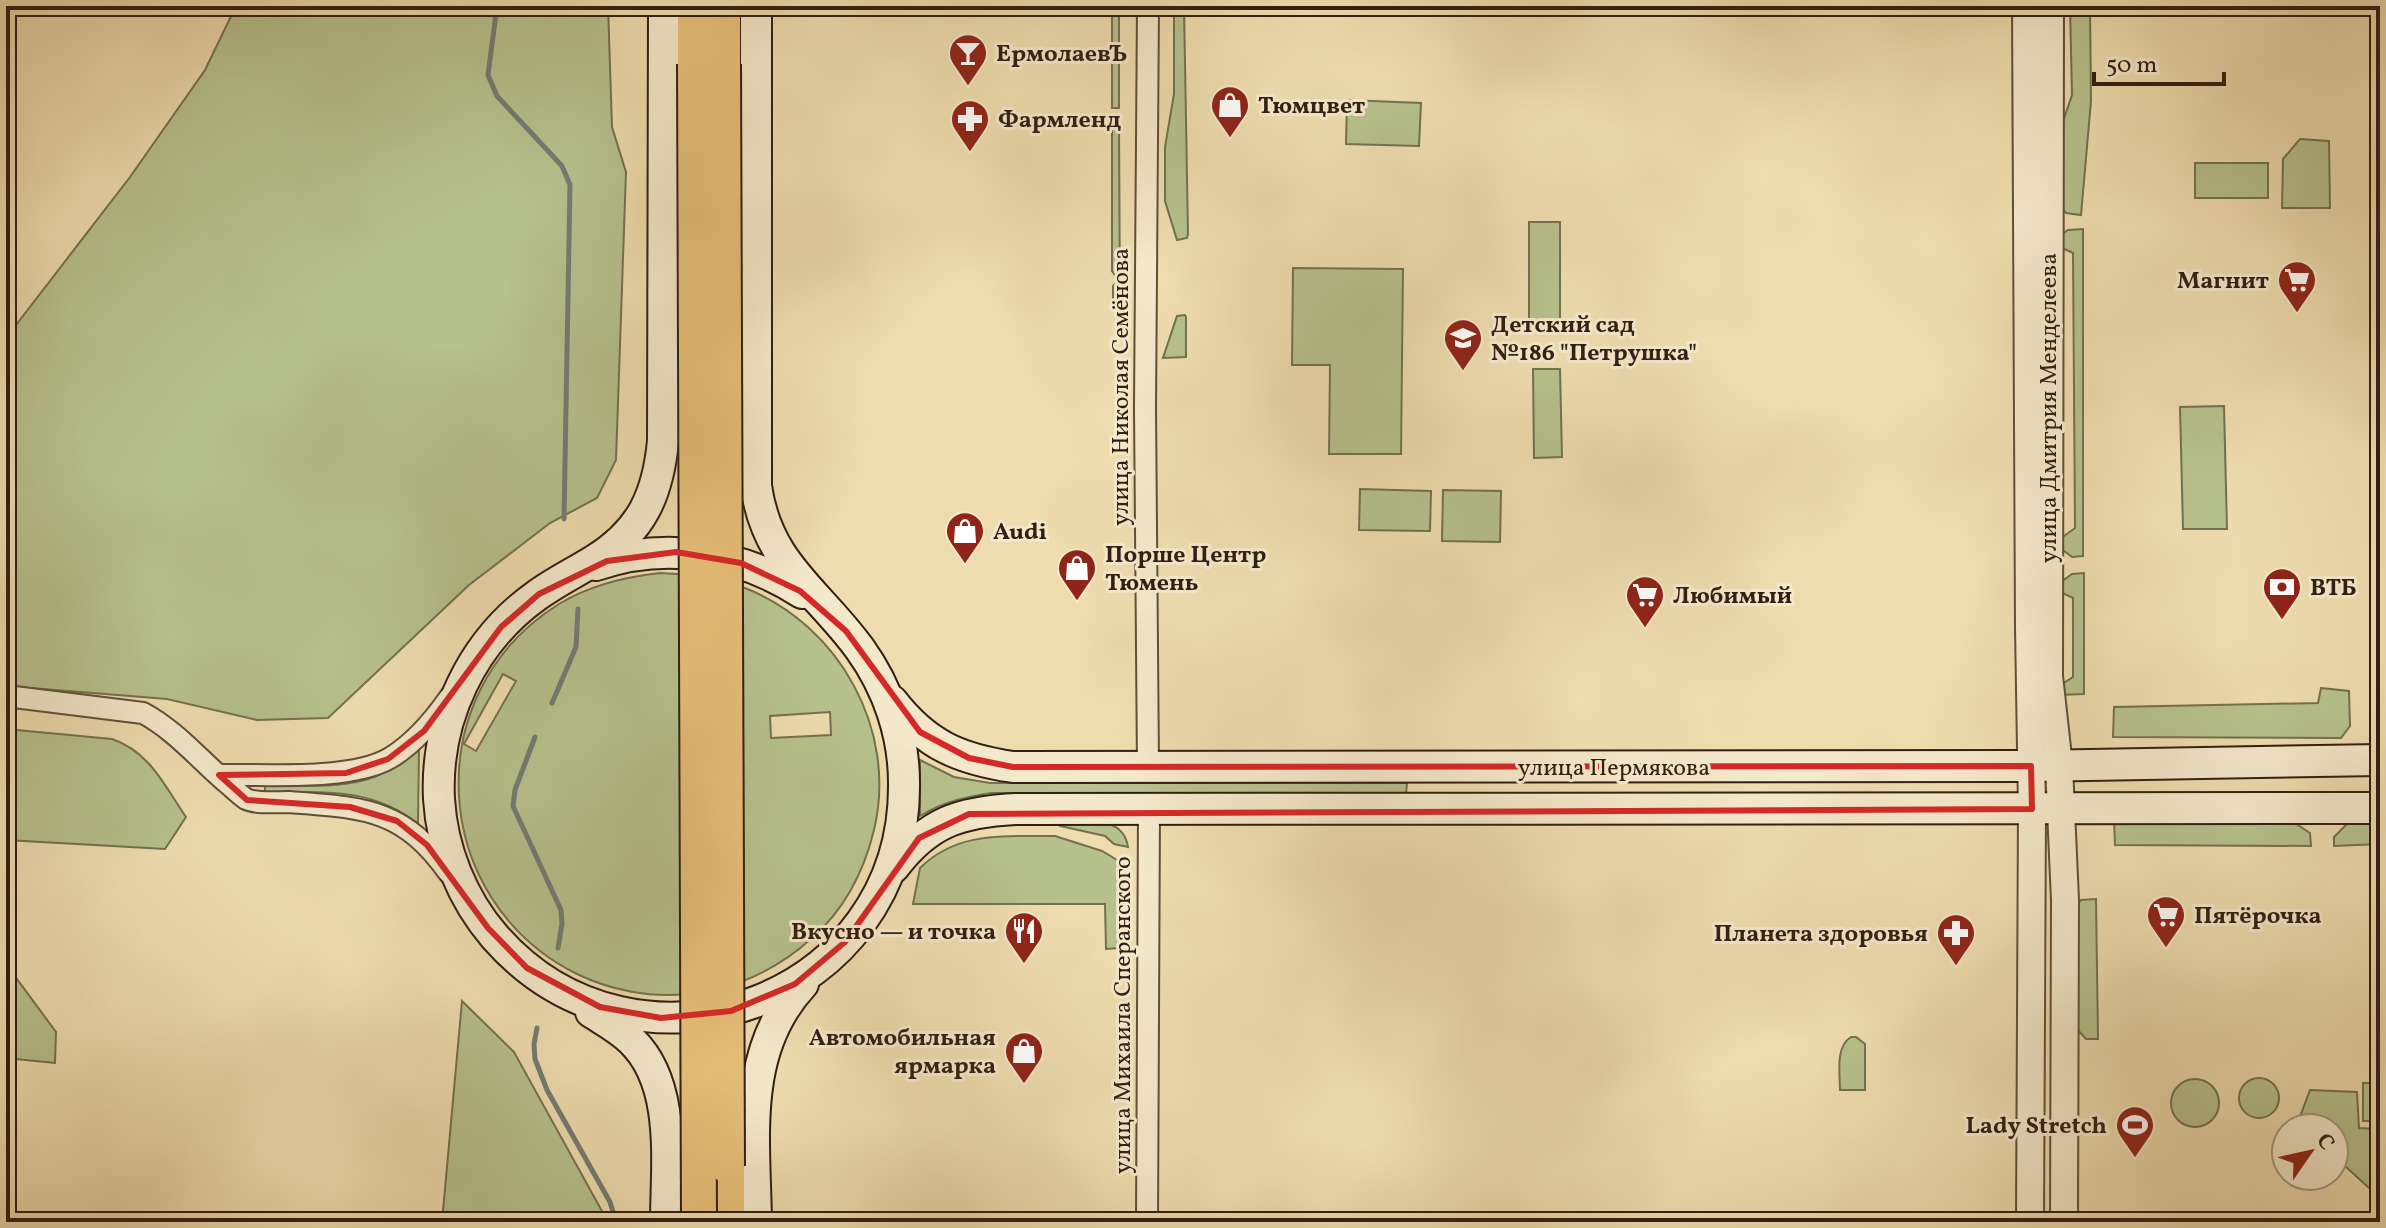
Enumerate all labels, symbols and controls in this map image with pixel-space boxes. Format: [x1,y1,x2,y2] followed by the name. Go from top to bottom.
[947,32,989,87] bar icon: ЕрмолаевЪ
[2094,36,2224,86] scale bar
[996,38,1127,72] place label: ЕрмолаевЪ
[2106,49,2158,83] text: 50 m
[1209,84,1251,139] shop icon: Тюмцвет
[1258,90,1365,124] place label: Тюмцвет
[949,98,991,153] pharmacy icon: Фармленд
[998,104,1121,138] place label: Фармленд
[1105,248,1139,526] street label: улица Николая Семёнова
[2033,253,2067,563] street label: улица Дмитрия Менделеева
[2276,259,2318,314] supermarket icon: Магнит
[2177,265,2269,299] place label: Магнит
[1491,309,1697,371] place label: Детский сад №186 "Петрушка"
[1442,317,1484,372] school or university icon: Детский сад №186 "Петрушка"
[944,510,986,565] shop icon: Audi
[993,516,1047,550] place label: Audi
[1105,539,1266,601] place label: Порше Центр Тюмень
[1056,547,1098,602] shop icon: Порше Центр Тюмень
[2261,566,2303,621] bank icon: ВТБ
[2310,572,2357,606] place label: ВТБ
[1624,574,1666,629] supermarket icon: Любимый
[1673,580,1792,614] place label: Любимый
[1518,752,1710,786] street label: улица Пермякова
[1107,856,1141,1174] street label: улица Михаила Сперанского
[2145,894,2187,949] supermarket icon: Пятёрочка
[2194,900,2322,934] place label: Пятёрочка
[1003,910,1045,965] restaurant icon: Вкусно — и точка
[1935,912,1977,967] pharmacy icon: Планета здоровья
[791,916,996,950] place label: Вкусно — и точка
[1714,918,1928,952] place label: Планета здоровья
[809,1022,996,1084] place label: Автомобильная ярмарка
[1003,1030,1045,1085] shop icon: Автомобильная ярмарка
[2114,1104,2156,1159] sports icon: Lady Stretch
[1965,1110,2107,1144] place label: Lady Stretch
[2270,1112,2350,1192] north arrow
[2308,1128,2341,1157] text: С

